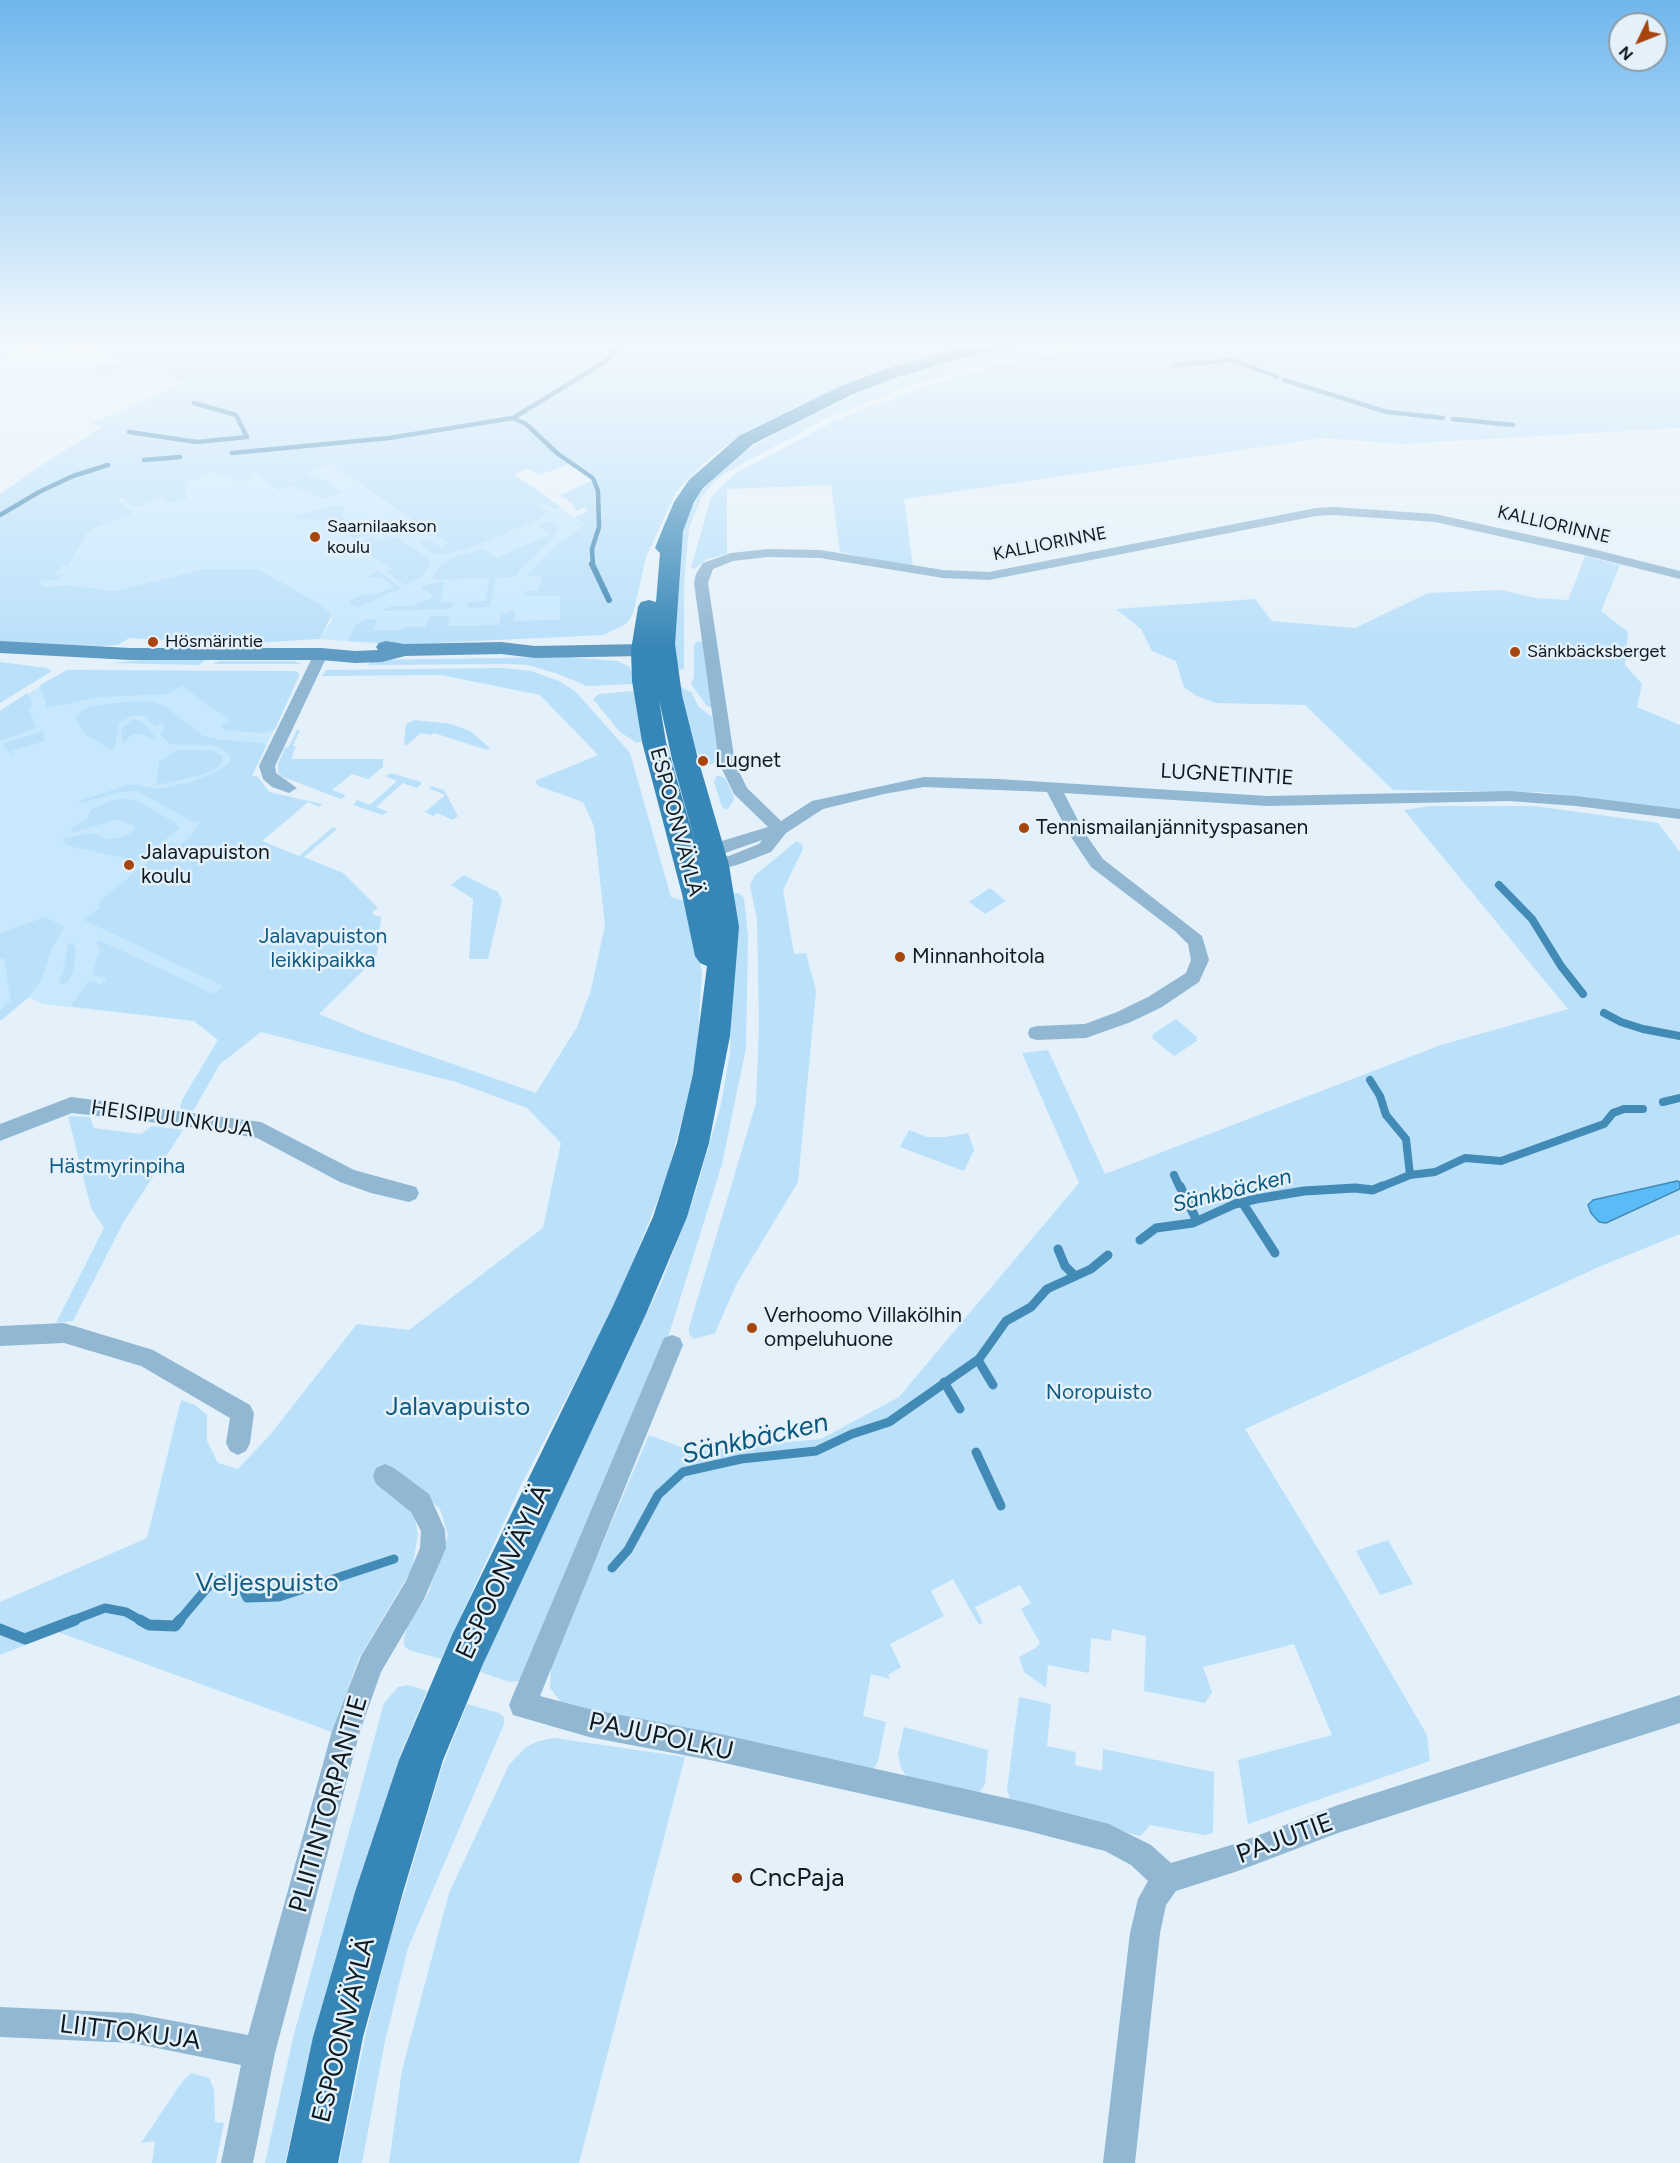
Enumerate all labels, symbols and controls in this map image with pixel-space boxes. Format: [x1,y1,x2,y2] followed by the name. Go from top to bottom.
[1608,12,1668,72] north arrow
[1615,42,1637,64] text: N
[1495,501,1613,549] street label: KALLIORINNE
[327,516,437,558] place label: Saarnilaakson koulu
[991,522,1109,566] street label: KALLIORINNE
[308,530,322,544] marker: Saarnilaakson koulu
[165,631,263,653] place label: Hösmärintie
[146,635,160,649] marker: Hösmärintie
[1527,641,1666,663] place label: Sänkbäcksberget
[1508,645,1522,659] marker: Sänkbäcksberget
[644,745,708,899] street label: ESPOONVÄYLÄ
[715,748,781,774] place label: Lugnet
[696,754,710,768] marker: Lugnet
[1160,759,1294,791] street label: LUGNETINTIE
[1036,815,1308,841] place label: Tennismailanjännityspasanen
[1017,821,1031,835] marker: Tennismailanjännityspasanen
[141,840,270,890] place label: Jalavapuiston koulu
[122,858,136,872] marker: Jalavapuiston koulu
[259,924,387,974] park label: Jalavapuiston leikkipaikka
[912,944,1045,970] place label: Minnanhoitola
[893,950,907,964] marker: Minnanhoitola
[89,1095,255,1143] street label: HEISIPUUNKUJA
[49,1154,185,1180] park label: Hästmyrinpiha
[1170,1163,1294,1219] water label: Sänkbäcken
[764,1303,962,1353] place label: Verhoomo Villakölhin ompeluhuone
[745,1321,759,1335] marker: Verhoomo Villakölhin ompeluhuone
[1046,1380,1152,1406] park label: Noropuisto
[386,1391,530,1423] park label: Jalavapuisto
[678,1406,832,1472] water label: Sänkbäcken
[450,1480,558,1664] street label: ESPOONVÄYLÄ
[195,1567,339,1599] park label: Veljespuisto
[283,1692,375,1916] street label: PLIITINTORPANTIE
[586,1706,736,1768] street label: PAJUPOLKU
[1232,1807,1338,1871] street label: PAJUTIE
[749,1862,845,1894] place label: CncPaja
[730,1871,744,1885] marker: CncPaja
[306,1934,382,2126] street label: ESPOONVÄYLÄ
[58,2009,202,2057] street label: LIITTOKUJA

